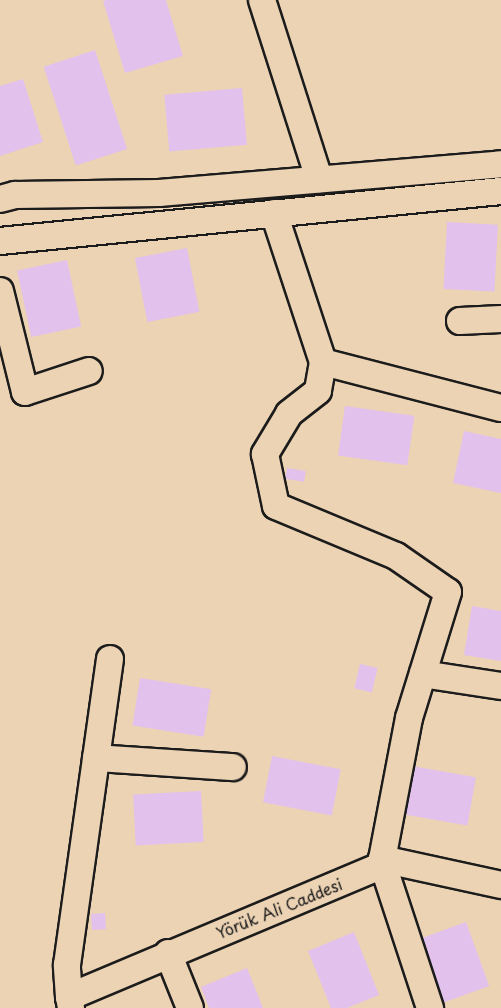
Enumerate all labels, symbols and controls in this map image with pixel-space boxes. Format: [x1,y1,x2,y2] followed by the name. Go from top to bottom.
[213,874,345,942] street label: Yörük Ali Caddesi

